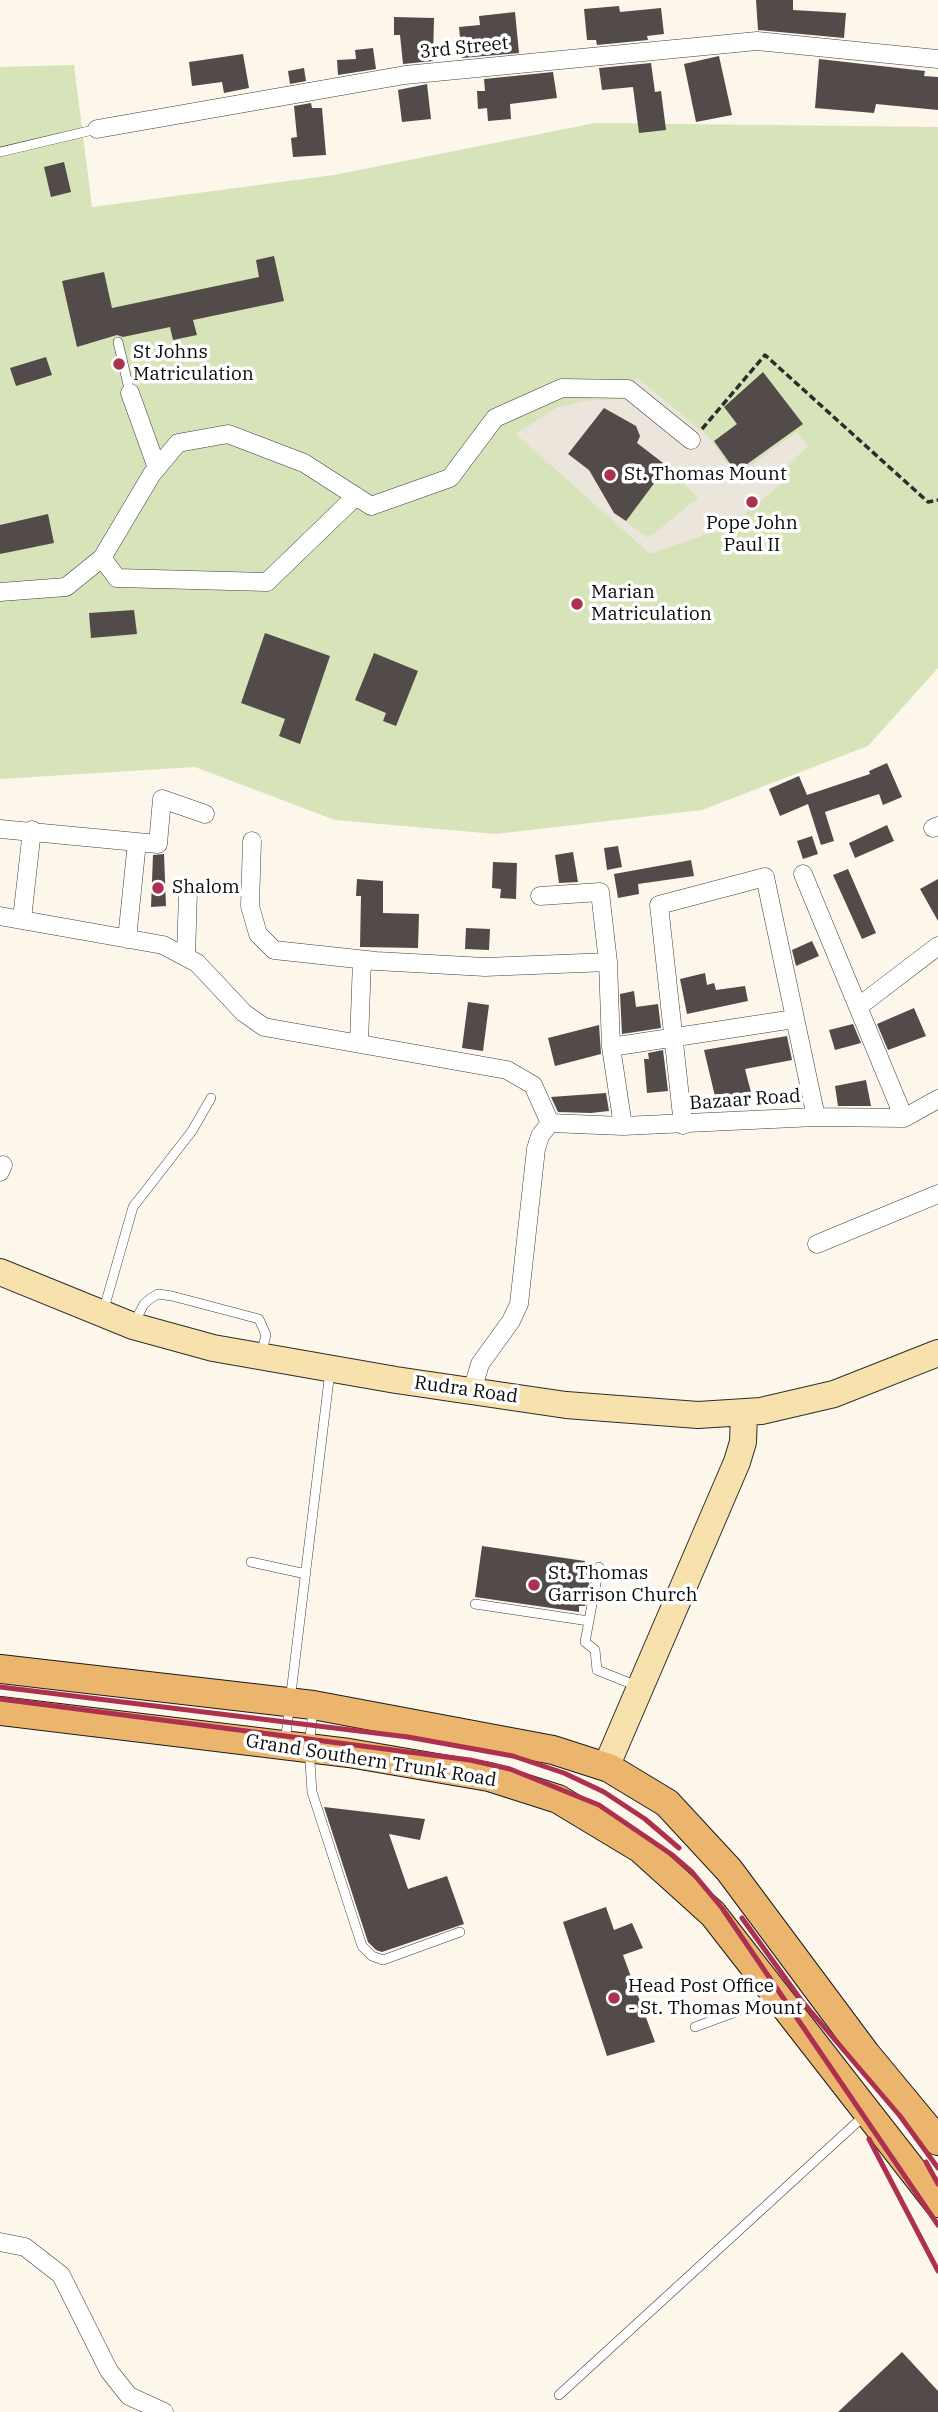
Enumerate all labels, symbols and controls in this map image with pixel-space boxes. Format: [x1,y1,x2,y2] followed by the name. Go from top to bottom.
[418,32,510,64] street label: 3rd Street
[133,342,254,386] place label: St Johns Matriculation
[111,356,127,372] marker: St Johns Matriculation
[624,464,787,486] place label: St. Thomas Mount
[602,467,618,483] marker: St. Thomas Mount
[744,494,760,510] marker: Pope John Paul II
[706,513,798,557] place label: Pope John Paul II
[591,582,712,626] place label: Marian Matriculation
[569,596,585,612] marker: Marian Matriculation
[172,877,240,899] place label: Shalom
[150,880,166,896] marker: Shalom
[689,1085,801,1115] street label: Bazaar Road
[413,1371,519,1409] street label: Rudra Road
[548,1563,698,1607] place label: St. Thomas Garrison Church
[526,1577,542,1593] marker: St. Thomas Garrison Church
[244,1730,498,1792] street label: Grand Southern Trunk Road
[628,1976,802,2020] place label: Head Post Office - St. Thomas Mount
[606,1990,622,2006] marker: Head Post Office - St. Thomas Mount

